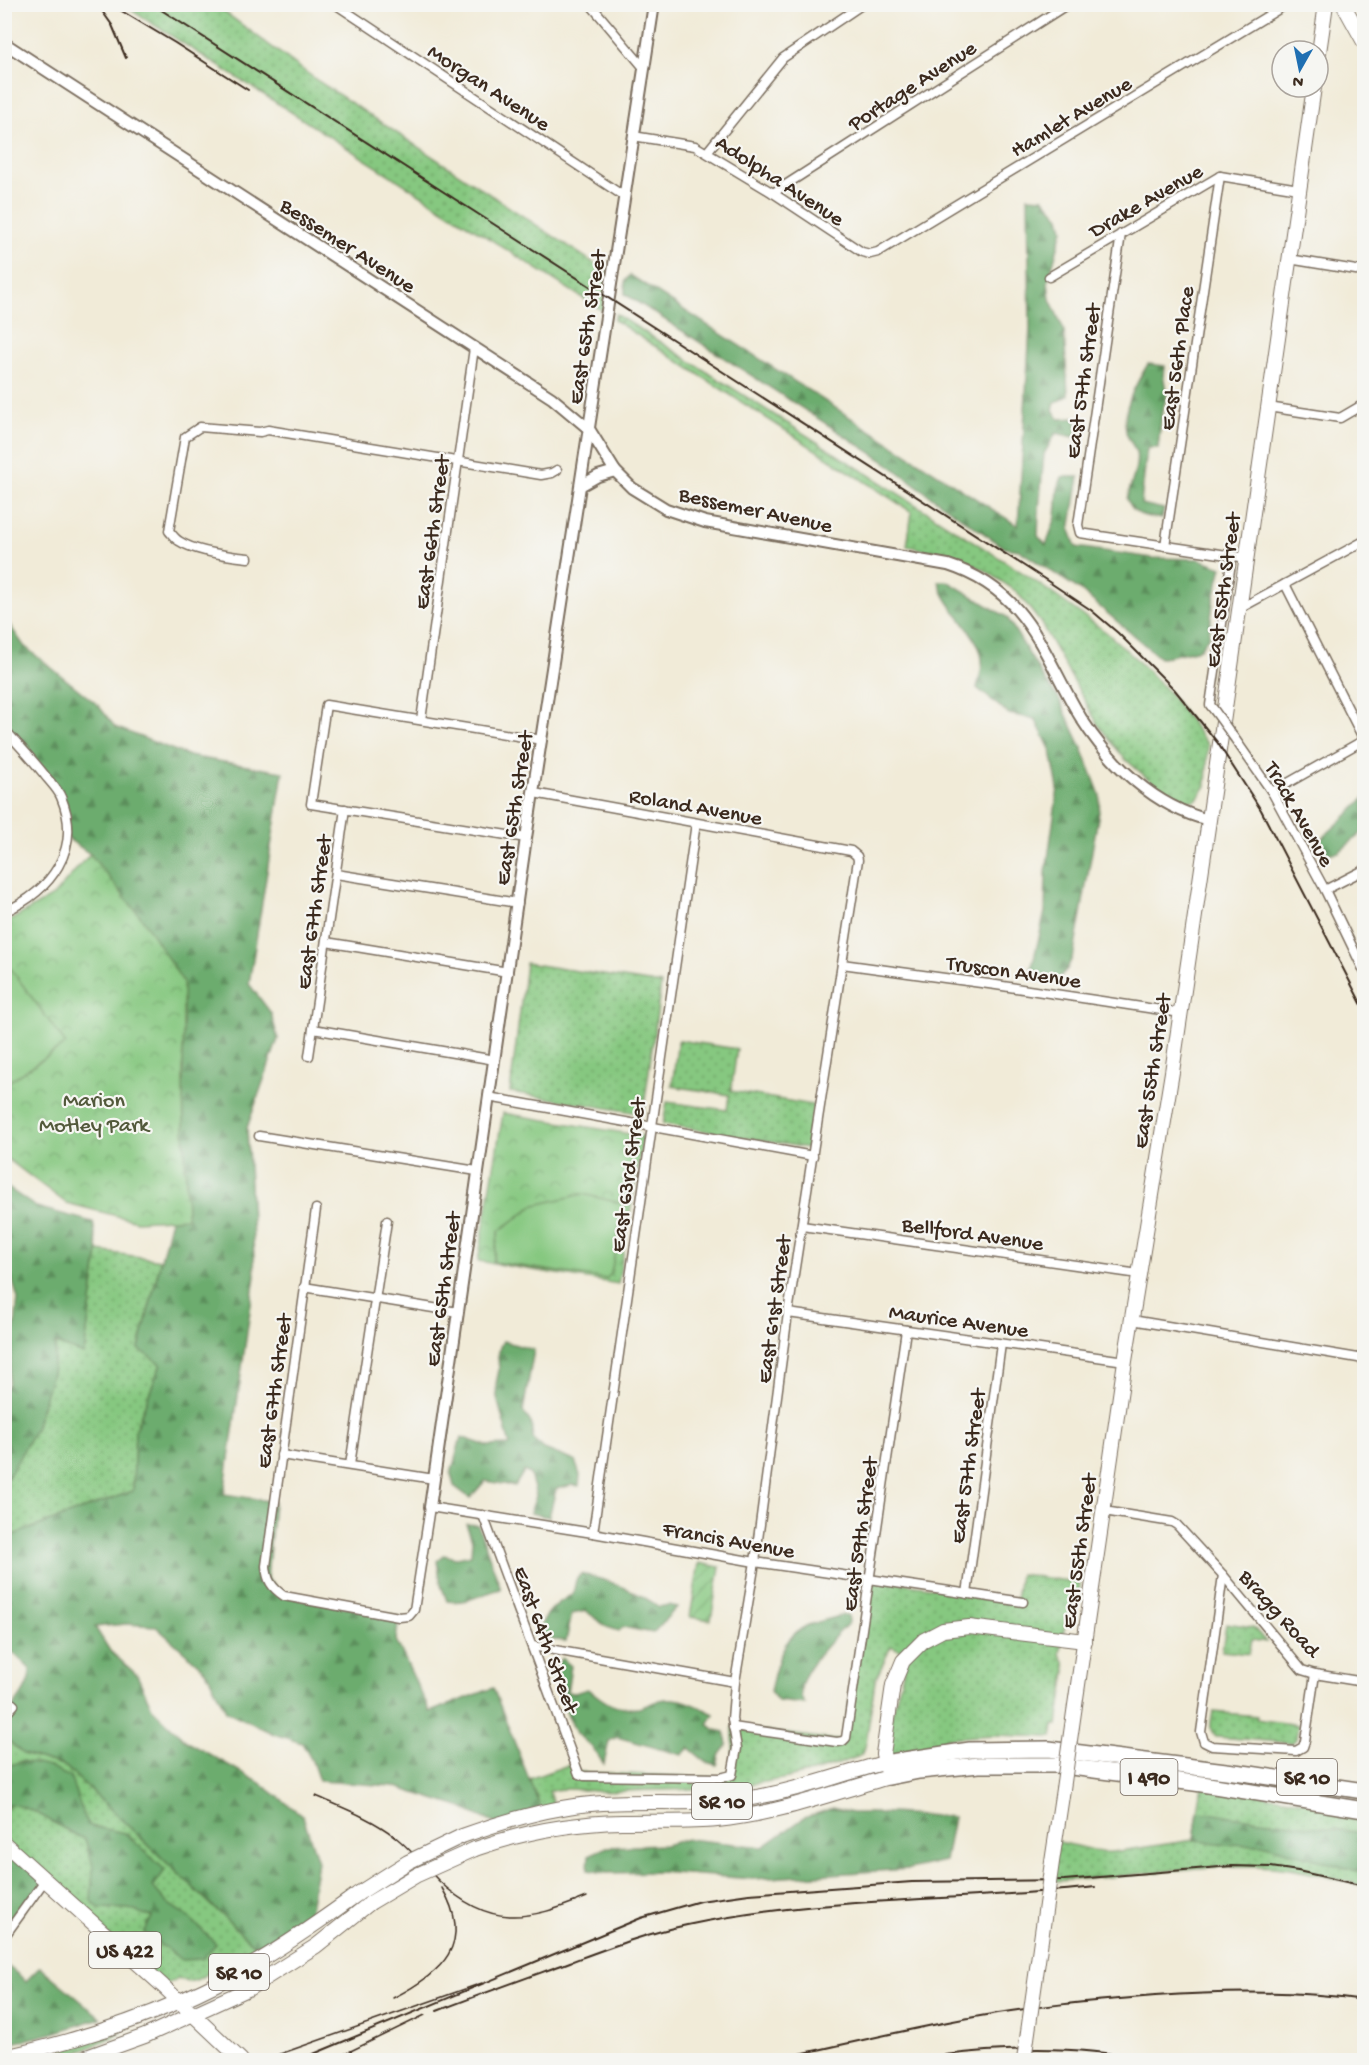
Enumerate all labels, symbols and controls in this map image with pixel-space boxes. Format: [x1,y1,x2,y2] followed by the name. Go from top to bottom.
[843,36,983,139] street label: Portage Avenue
[1270,39,1330,99] north arrow
[422,40,555,139] street label: Morgan Avenue
[1291,70,1305,91] text: N
[1007,72,1138,165] street label: Hamlet Avenue
[710,131,849,234] street label: Adolpha Avenue
[1084,159,1209,246] street label: Drake Avenue
[273,193,420,301] street label: Bessemer Avenue
[564,247,614,407] street label: East 65th Street
[1156,284,1202,432] street label: East 56th Place
[1061,301,1109,461] street label: East 57th Street
[410,452,458,611] street label: East 66th Street
[675,483,835,541] street label: Bessemer Avenue
[1201,510,1249,670] street label: East 55th Street
[491,728,541,888] street label: East 65th Street
[1256,756,1338,873] street label: Track Avenue
[627,784,765,834] street label: Roland Avenue
[292,832,340,991] street label: East 67th Street
[943,951,1083,996] street label: Truscon Avenue
[1129,991,1179,1151] street label: East 55th Street
[39,1089,151,1140] park label: Marion Motley Park
[606,1095,654,1254] street label: East 63rd Street
[421,1209,469,1368] street label: East 65th Street
[899,1213,1045,1259] street label: Bellford Avenue
[753,1232,799,1385] street label: East 61st Street
[887,1300,1030,1346] street label: Maurice Avenue
[252,1311,300,1470] street label: East 67th Street
[946,1386,994,1546] street label: East 57th Street
[838,1454,886,1613] street label: East 59th Street
[1057,1471,1105,1631] street label: East 55th Street
[659,1517,797,1566] street label: Francis Avenue
[506,1563,584,1719] street label: East 64th Street
[1231,1565,1326,1666] street label: Bragg Road
[1120,1759,1178,1795] road number: I 490
[1277,1759,1337,1795] road number: SR 10
[692,1783,752,1819] road number: SR 10
[89,1932,161,1968] road number: US 422
[209,1954,269,1990] road number: SR 10

